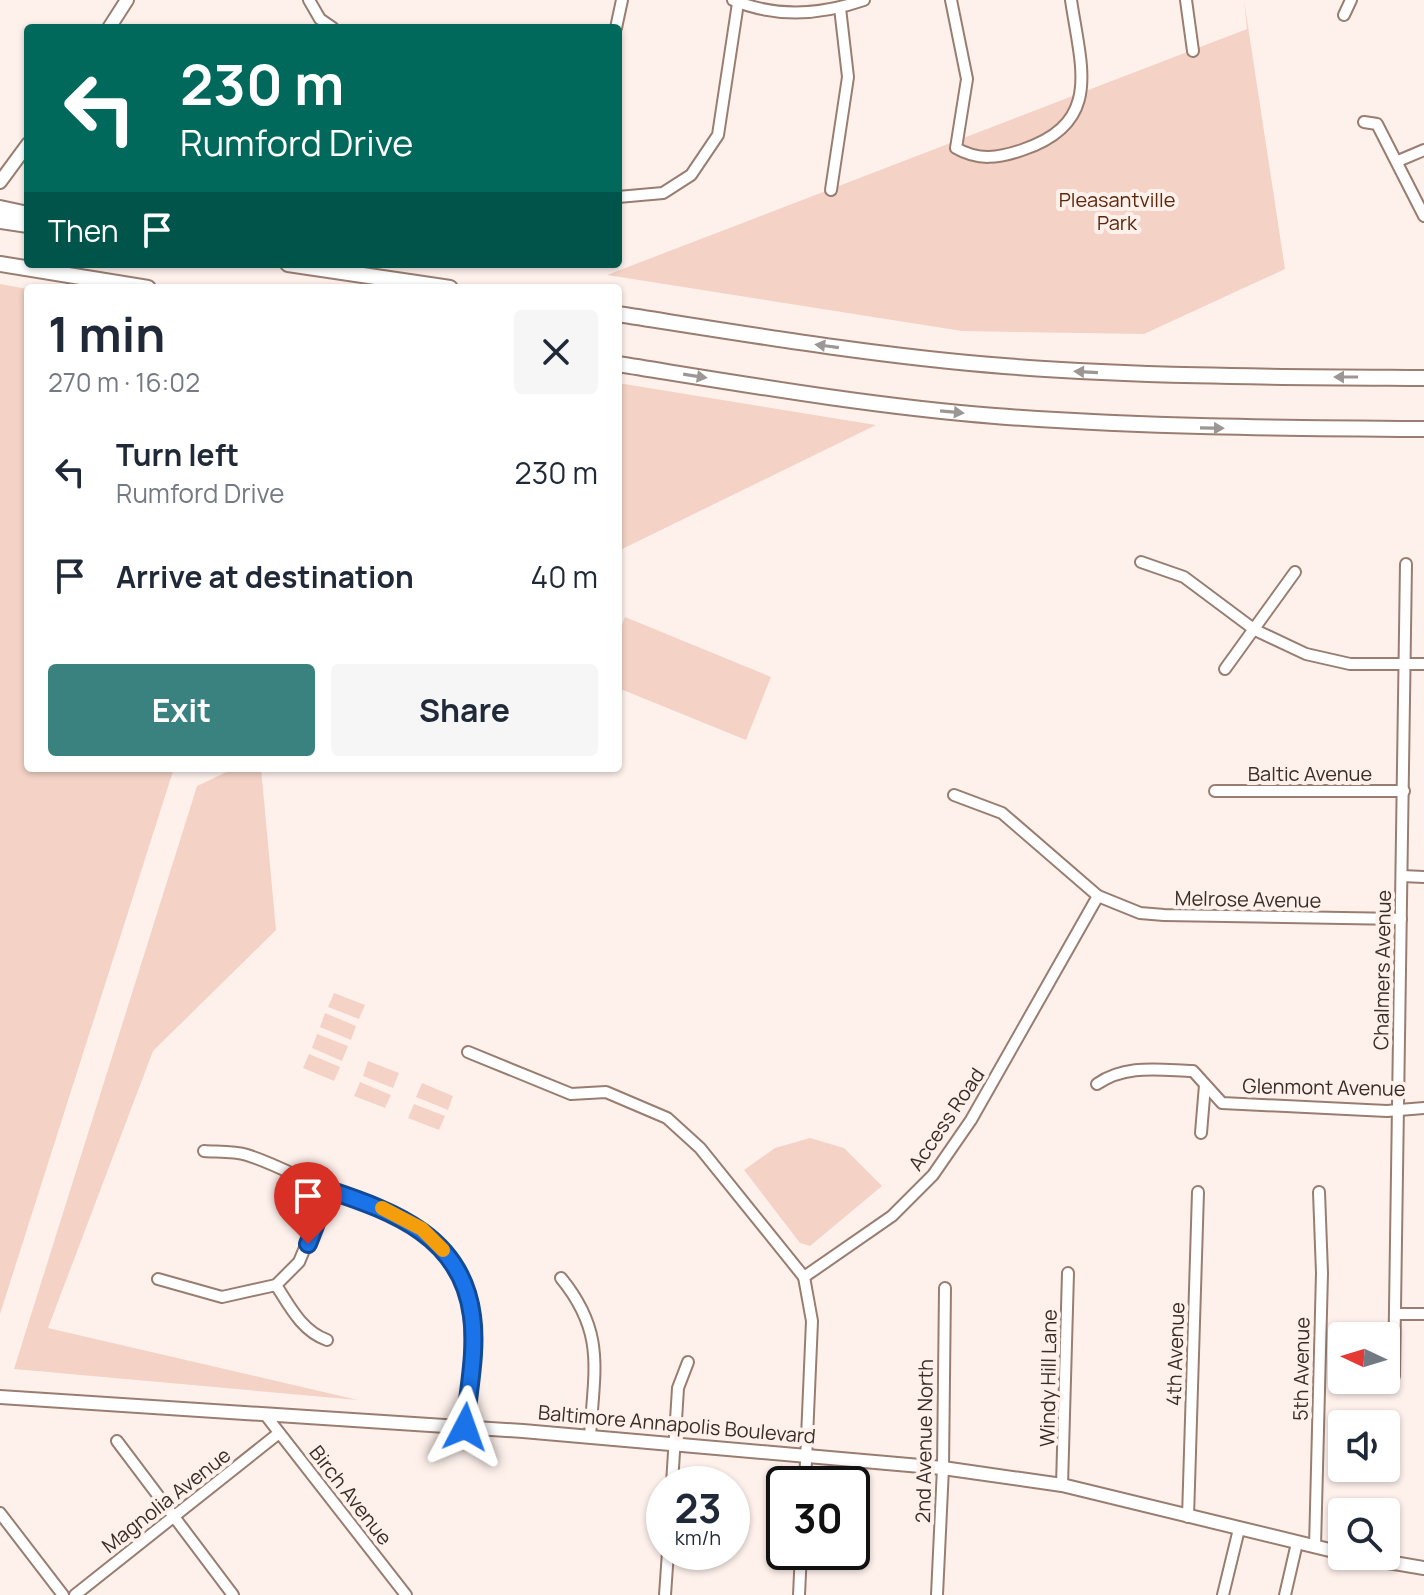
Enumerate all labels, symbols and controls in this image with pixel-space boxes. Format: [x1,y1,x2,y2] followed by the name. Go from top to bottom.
[180,45,344,122] text: 230 m
[48,56,152,160] icon: left
[180,118,413,167] text: Rumford Drive
[1059,186,1175,236] park label: Pleasantville Park
[135,208,179,252] icon: arrive
[48,210,119,251] text: Then
[48,301,165,366] text: 1 min
[514,310,598,394] button: close
[815,339,840,352] one-way arrow
[48,364,200,400] text: 270 m · 16:02
[1073,365,1098,378] one-way arrow
[683,371,708,383] one-way arrow
[1333,371,1358,384] one-way arrow
[940,406,965,419] one-way arrow
[1200,421,1225,434] one-way arrow
[116,434,239,475] text: Turn left
[48,450,92,494] icon: left
[515,452,598,493] text: 230 m
[116,475,284,511] text: Rumford Drive
[48,554,92,598] icon: arrive
[116,556,414,597] text: Arrive at destination
[531,556,598,597] text: 40 m
[48,664,315,756] button: Exit
[331,664,598,756] button: Share
[1248,760,1372,787] street label: Baltic Avenue
[1174,884,1322,914] street label: Melrose Avenue
[1367,890,1397,1050] street label: Chalmers Avenue
[902,1062,990,1176] street label: Access Road
[1242,1072,1406,1102] street label: Glenmont Avenue
[274,1162,342,1244] pin
[286,1174,330,1218] icon: arrive
[1160,1301,1190,1407] street label: 4th Avenue
[1033,1309,1063,1447] street label: Windy Hill Lane
[1287,1317,1315,1421] street label: 5th Avenue
[1328,1322,1400,1394] north arrow
[1328,1322,1400,1570] map controls
[909,1359,939,1523] street label: 2nd Avenue North
[423,1385,507,1469] position arrow
[537,1398,817,1450] street label: Baltimore Annapolis Boulevard
[1328,1410,1400,1482] button: sound
[304,1440,398,1550] street label: Birch Avenue
[96,1441,236,1559] street label: Magnolia Avenue
[766,1466,870,1570] speed limit sign: 30
[674,1480,722,1535] text: 23
[1328,1498,1400,1570] button: search
[675,1524,721,1551] text: km/h

